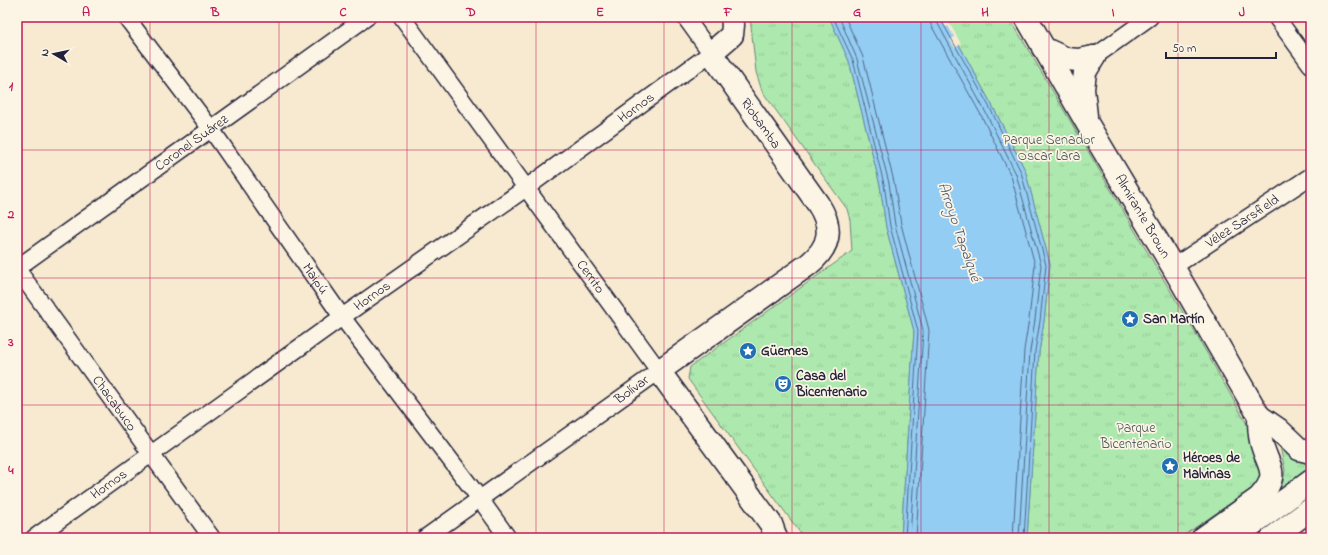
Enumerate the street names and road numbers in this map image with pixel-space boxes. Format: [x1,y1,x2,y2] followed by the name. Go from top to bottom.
[613,87,659,128] street label: Hornos
[736,94,786,153] street label: Riobamba
[151,109,233,176] street label: Coronel Suárez
[1109,170,1176,263] street label: Almirante Brown
[1200,189,1283,254] street label: Vélez Sarsfield
[571,256,610,298] street label: Cerrito
[297,259,334,299] street label: Maipú
[349,275,395,316] street label: Hornos
[609,370,654,410] street label: Bolívar
[87,371,142,436] street label: Chacabuco
[86,464,132,505] street label: Hornos

